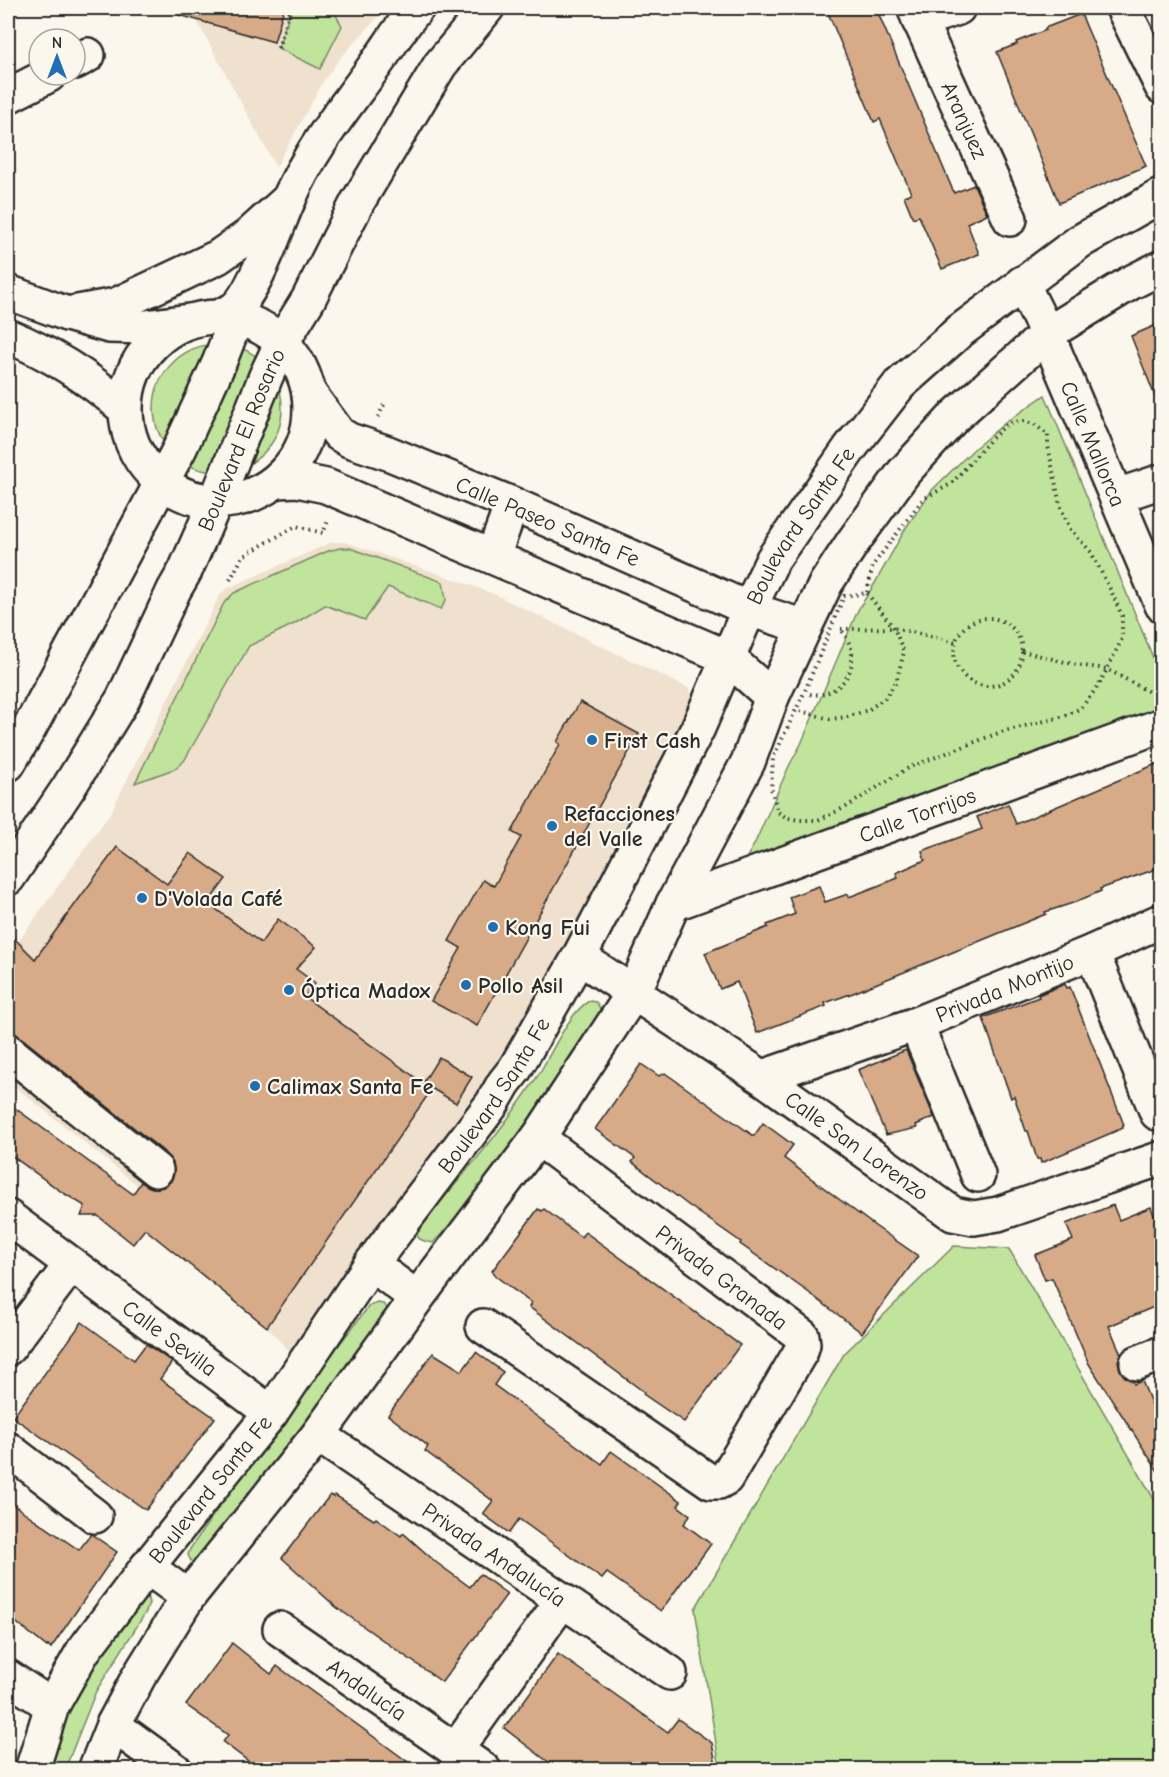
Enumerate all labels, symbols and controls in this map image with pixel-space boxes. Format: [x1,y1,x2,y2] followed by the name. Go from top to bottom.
[27,27,87,87] north arrow
[52,34,62,52] text: N
[935,78,993,163] street label: Aranjuez
[192,344,291,535] street label: Boulevard El Rosario
[1054,377,1131,511] street label: Calle Mallorca
[741,442,861,609] street label: Boulevard Santa Fe
[452,471,643,572] street label: Calle Paseo Santa Fe
[604,728,701,754] place label: First Cash
[585,733,599,747] marker: First Cash
[856,782,979,849] street label: Calle Torrijos
[564,801,675,852] place label: Refacciones del Valle
[545,819,559,833] marker: Refacciones del Valle
[154,886,283,912] place label: D'Volada Café
[135,891,149,905] marker: D'Volada Café
[505,915,590,941] place label: Kong Fui
[486,920,500,934] marker: Kong Fui
[932,949,1078,1029] street label: Privada Montijo
[478,973,563,999] place label: Pollo Asil
[301,977,431,1004] place label: Óptica Madox
[459,978,473,992] marker: Pollo Asil
[282,983,296,997] marker: Óptica Madox
[433,1013,556,1178] street label: Boulevard Santa Fe
[267,1074,434,1100] place label: Calimax Santa Fe
[248,1079,262,1093] marker: Calimax Santa Fe
[780,1086,933,1206] street label: Calle San Lorenzo
[650,1220,793,1336] street label: Privada Granada
[117,1295,222,1382] street label: Calle Sevilla
[143,1410,278,1569] street label: Boulevard Santa Fe
[417,1497,571,1613] street label: Privada Andalucía
[322,1654,411,1727] street label: Andalucía

